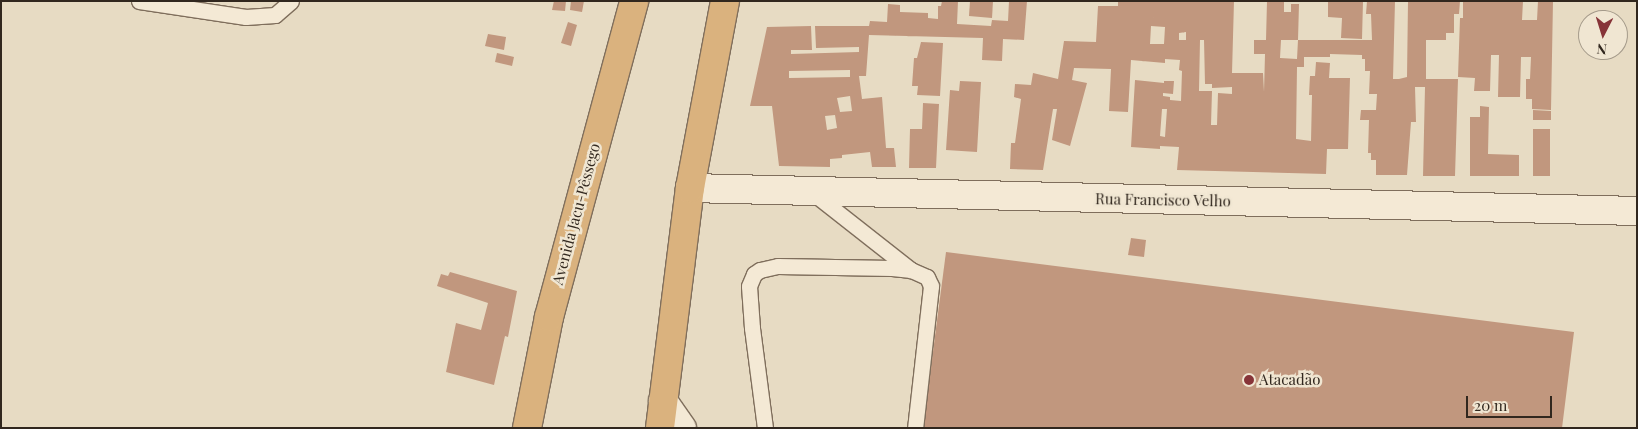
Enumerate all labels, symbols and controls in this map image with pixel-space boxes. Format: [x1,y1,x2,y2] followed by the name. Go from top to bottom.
[1578,10,1628,60] north arrow
[1596,40,1608,59] text: N
[548,141,604,287] street label: Avenida Jacu-Pêssego
[1095,190,1231,210] street label: Rua Francisco Velho
[1259,371,1320,389] place label: Atacadão
[1243,374,1255,386] marker: Atacadão
[1468,386,1554,418] scale bar
[1474,395,1507,415] text: 20 m

